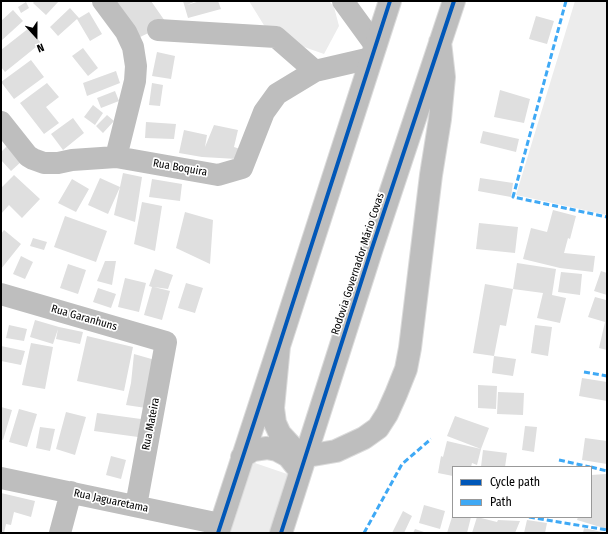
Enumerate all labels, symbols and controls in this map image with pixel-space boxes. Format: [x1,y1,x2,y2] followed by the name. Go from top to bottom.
[16,16,56,56] north arrow
[35,40,46,55] text: N
[152,157,208,179] street label: Rua Boquira
[329,191,387,337] street label: Rodovia Governador Mário Covas
[49,302,119,334] street label: Rua Garanhuns
[139,397,163,451] street label: Rua Mateira
[452,466,592,518] legend
[490,475,540,489] text: Cycle path
[72,487,150,515] street label: Rua Jaguaretama
[490,495,512,509] text: Path

